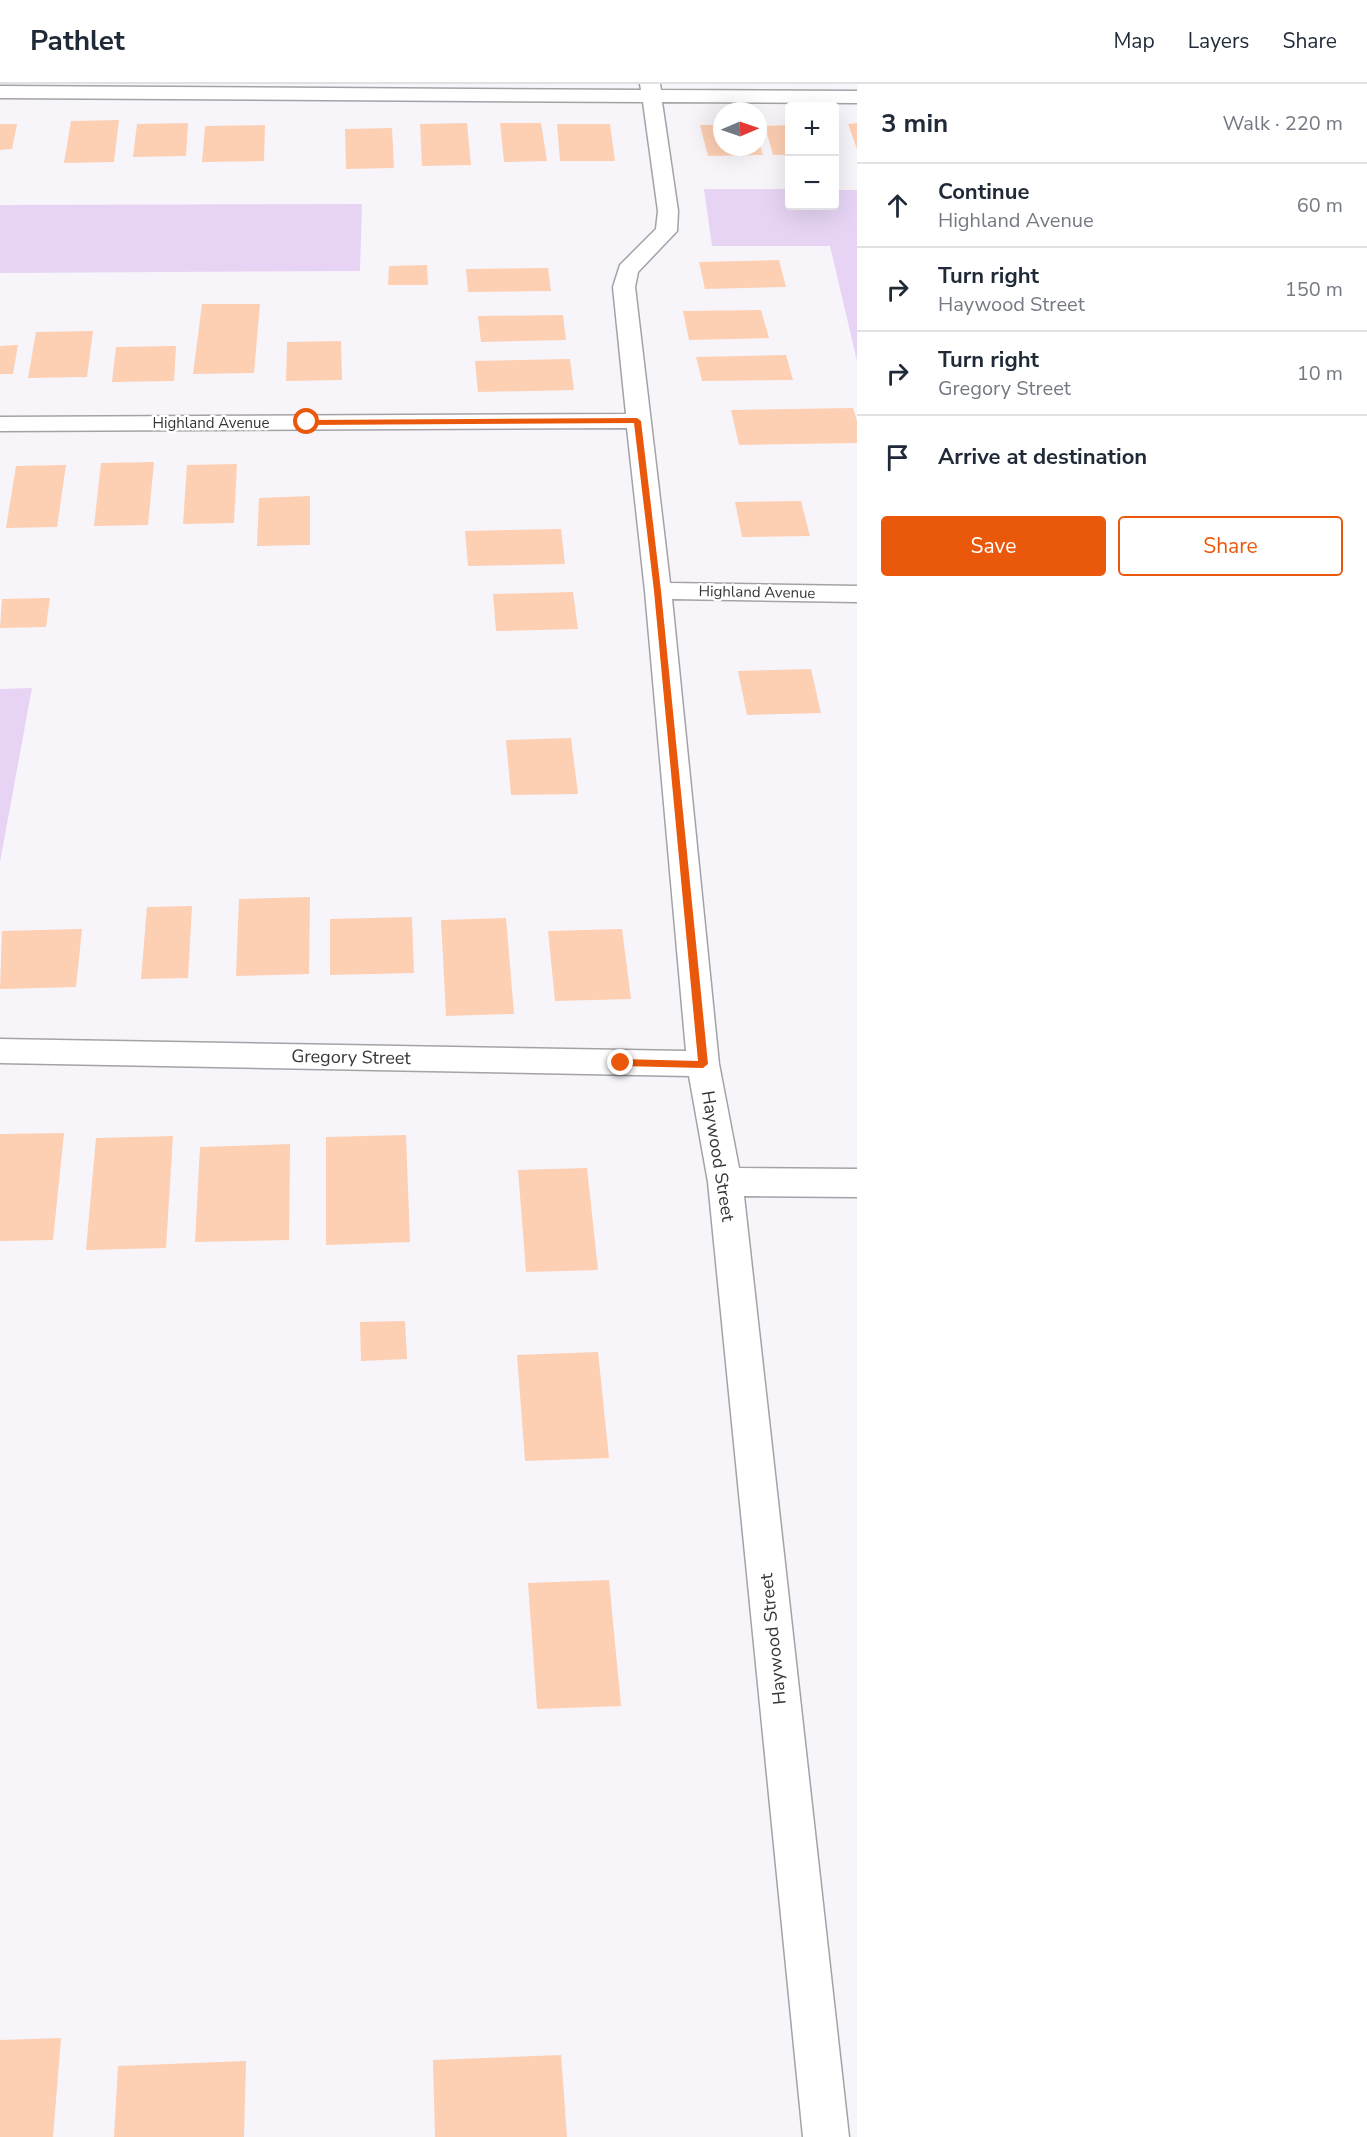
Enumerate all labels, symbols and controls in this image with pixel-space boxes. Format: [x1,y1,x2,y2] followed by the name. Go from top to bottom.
[30,22,125,60] text: Pathlet
[1113,27,1155,55] text: Map
[1188,27,1249,55] text: Layers
[1282,27,1337,55] text: Share
[713,102,767,156] north arrow
[785,102,839,210] map controls
[785,102,839,156] button: +
[881,106,948,141] text: 3 min
[1223,110,1343,137] text: Walk · 220 m
[785,156,839,210] button: −
[938,177,1029,207] text: Continue
[881,189,914,222] icon: ahead
[1297,192,1343,219] text: 60 m
[938,207,1094,234] text: Highland Avenue
[938,261,1039,291] text: Turn right
[881,273,914,306] icon: right
[1285,276,1343,303] text: 150 m
[938,291,1085,318] text: Haywood Street
[938,345,1039,375] text: Turn right
[881,357,914,390] icon: right
[1297,360,1343,387] text: 10 m
[938,375,1071,402] text: Gregory Street
[293,408,319,434] route start
[153,413,269,433] street label: Highland Avenue
[881,441,914,474] icon: arrive
[938,442,1147,472] text: Arrive at destination
[881,516,1106,576] button: Save
[1118,516,1343,576] button: Share
[698,581,816,603] street label: Highland Avenue
[291,1044,412,1070] street label: Gregory Street
[607,1049,633,1075] route end
[696,1089,740,1224] street label: Haywood Street
[754,1571,792,1706] street label: Haywood Street

